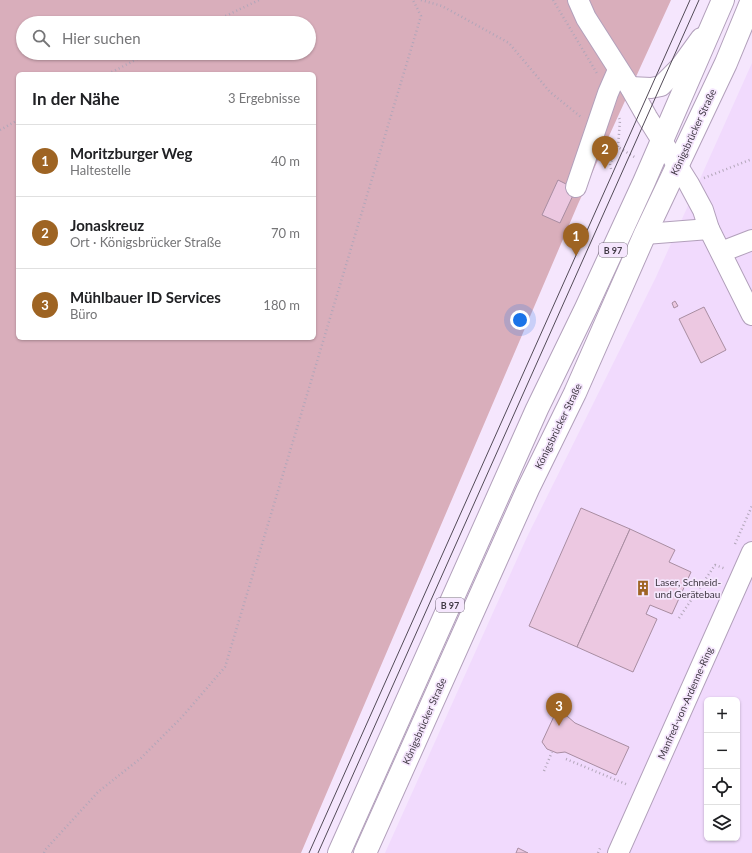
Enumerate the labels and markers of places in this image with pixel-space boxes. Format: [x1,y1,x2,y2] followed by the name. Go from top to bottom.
[592,136,618,169] pin: 2
[563,223,589,256] pin: 1
[655,576,721,600] place label: Laser, Schneid- und Gerätebau
[634,579,652,597] building icon: Laser, Schneid- und Gerätebau
[546,693,572,726] pin: 3

